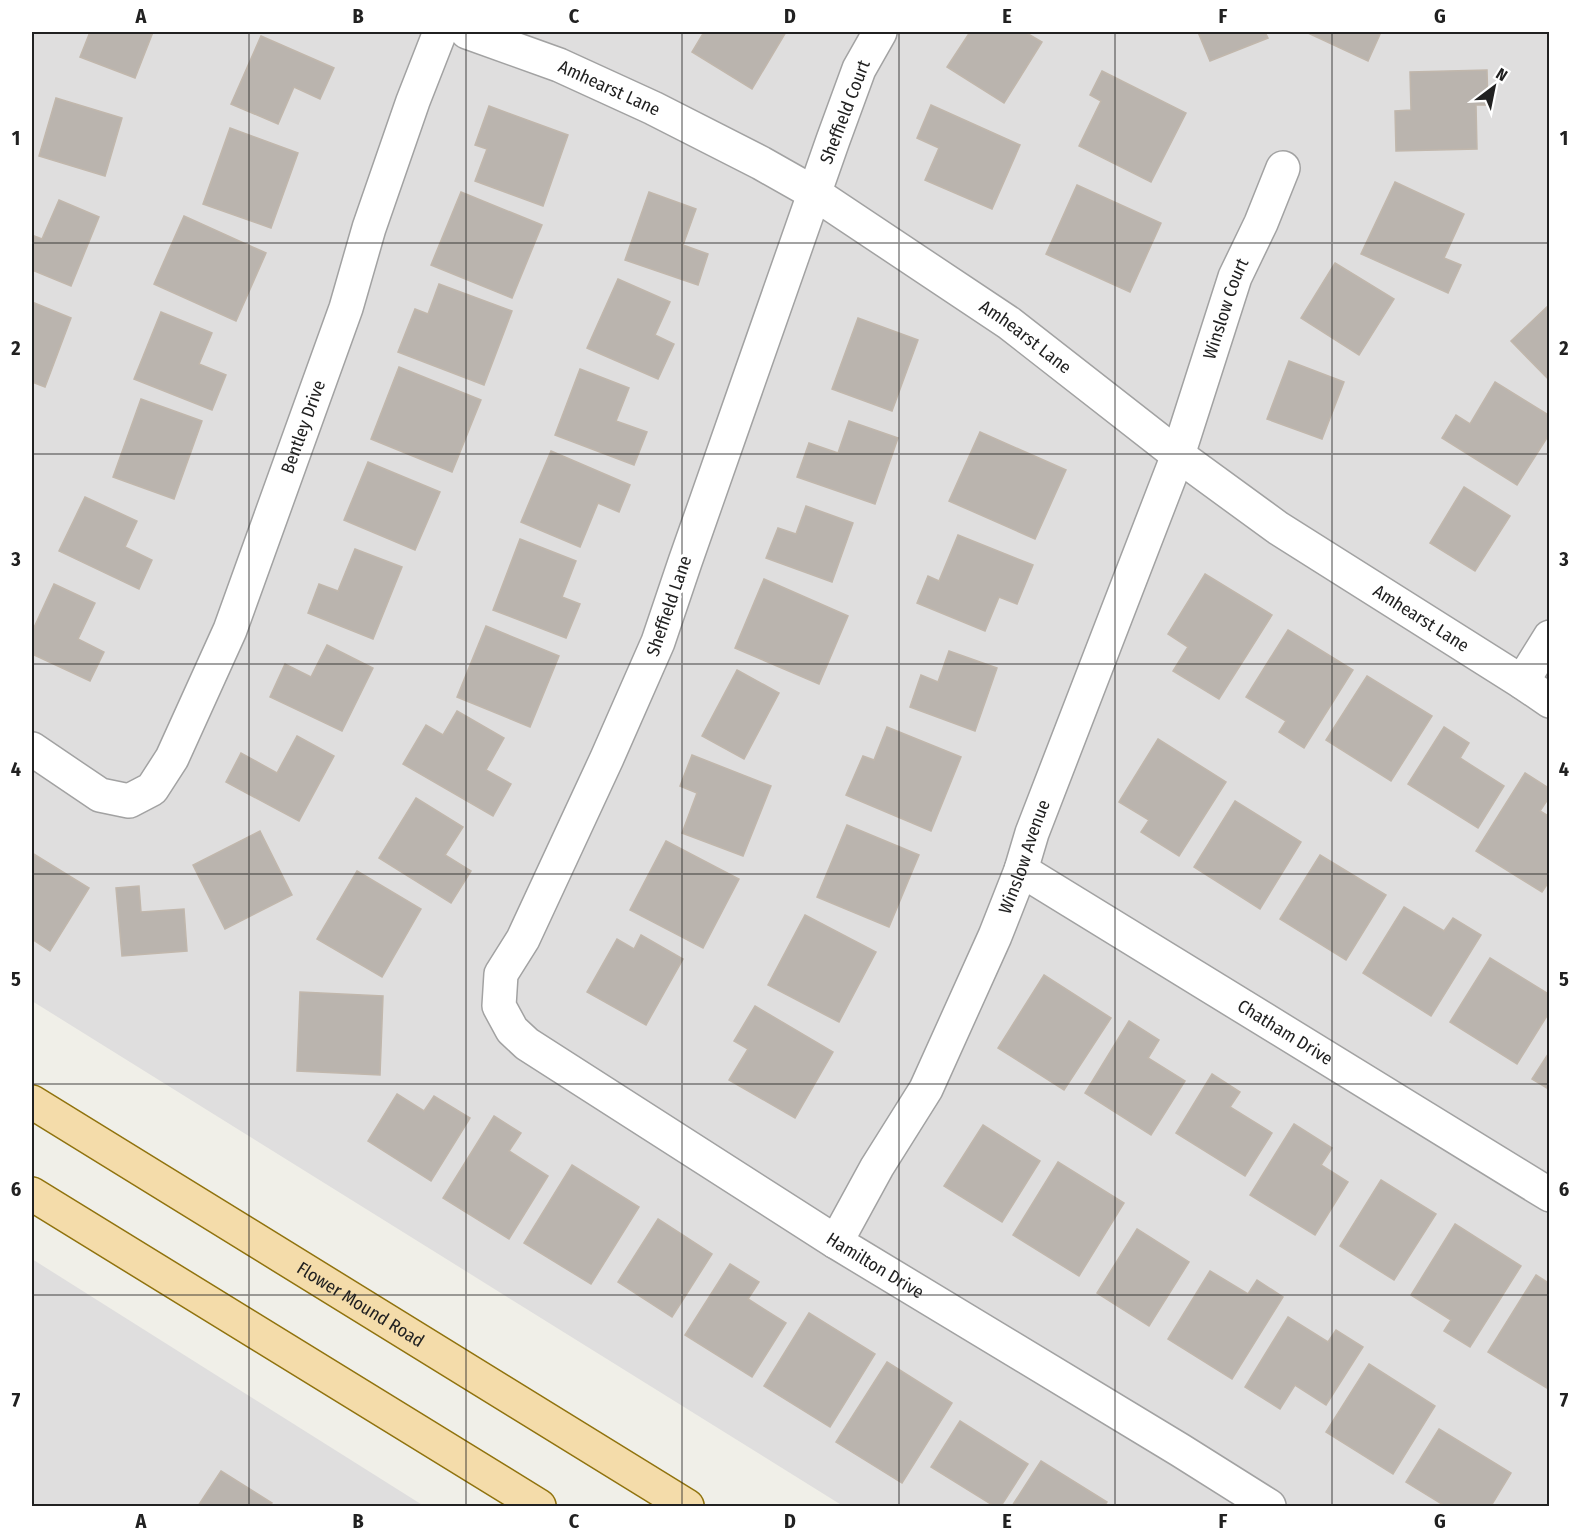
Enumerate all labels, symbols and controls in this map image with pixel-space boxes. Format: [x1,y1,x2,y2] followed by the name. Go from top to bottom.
[135,4,148,28] text: A
[352,4,364,28] text: B
[569,4,580,28] text: C
[784,4,796,28] text: D
[1002,4,1012,28] text: E
[1219,4,1228,28] text: F
[1434,4,1446,28] text: G
[555,55,664,121] street label: Amhearst Lane
[815,57,875,167] street label: Sheffield Court
[1464,57,1524,117] north arrow
[1493,64,1511,85] text: N
[12,126,20,150] text: 1
[1560,126,1568,150] text: 1
[1198,255,1253,362] street label: Winslow Court
[975,295,1076,379] street label: Amhearst Lane
[10,336,21,360] text: 2
[1558,336,1569,360] text: 2
[276,377,330,477] street label: Bentley Drive
[10,547,21,571] text: 3
[1558,547,1569,571] text: 3
[642,553,696,659] street label: Sheffield Lane
[1369,580,1473,657] street label: Amhearst Lane
[11,757,21,781] text: 4
[1559,757,1569,781] text: 4
[994,796,1055,917] street label: Winslow Avenue
[11,967,21,991] text: 5
[1559,967,1569,991] text: 5
[1233,995,1337,1070] street label: Chatham Drive
[11,1177,21,1201] text: 6
[1559,1177,1569,1201] text: 6
[822,1228,928,1304] street label: Hamilton Drive
[293,1257,428,1352] street label: Flower Mound Road
[12,1388,21,1412] text: 7
[1560,1388,1569,1412] text: 7
[135,1509,148,1533] text: A
[352,1509,364,1533] text: B
[569,1509,580,1533] text: C
[784,1509,796,1533] text: D
[1002,1509,1012,1533] text: E
[1219,1509,1228,1533] text: F
[1434,1509,1446,1533] text: G

